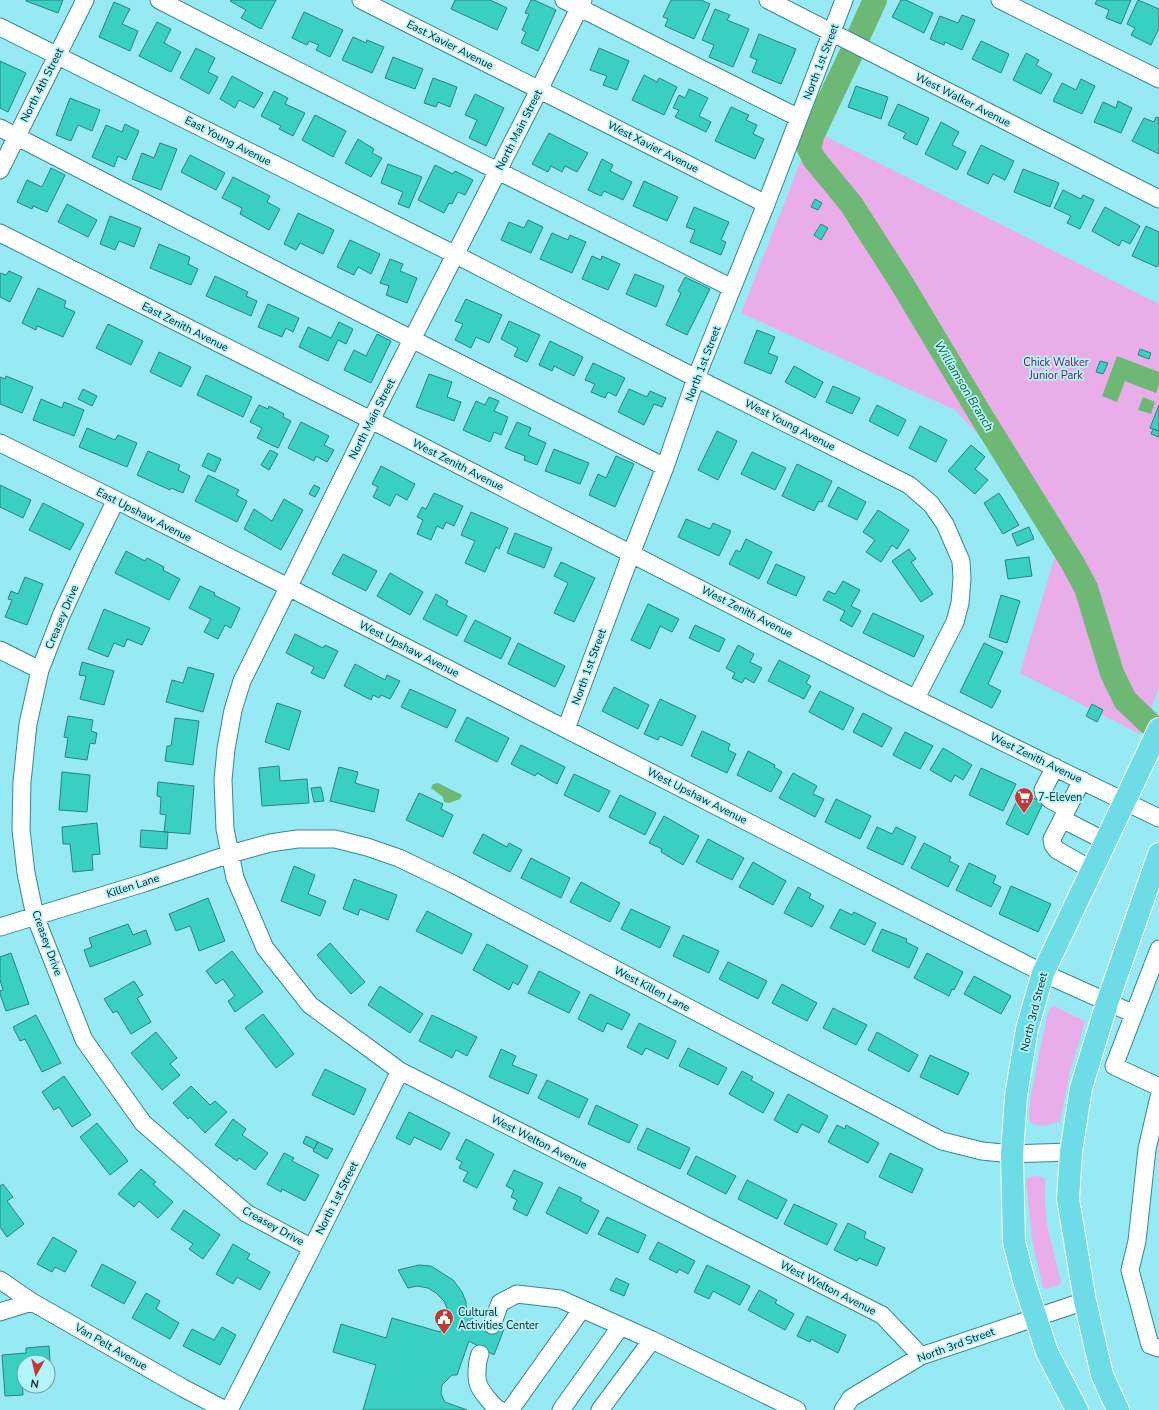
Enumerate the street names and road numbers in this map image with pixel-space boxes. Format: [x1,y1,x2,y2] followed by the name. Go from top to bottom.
[404,17,496,73] street label: East Xavier Avenue
[800,22,842,102] street label: North 1st Street
[17,45,67,124] street label: North 4th Street
[913,69,1013,131] street label: West Walker Avenue
[492,87,546,173] street label: North Main Street
[182,113,274,169] street label: East Young Avenue
[605,118,701,177] street label: West Xavier Avenue
[139,299,231,355] street label: East Zenith Avenue
[682,324,724,404] street label: North 1st Street
[345,376,399,462] street label: North Main Street
[742,396,838,454] street label: West Young Avenue
[410,435,506,495] street label: West Zenith Avenue
[94,484,194,546] street label: East Upshaw Avenue
[42,582,82,652] street label: Creasey Drive
[699,582,795,642] street label: West Zenith Avenue
[356,617,462,681] street label: West Upshaw Avenue
[568,627,610,707] street label: North 1st Street
[988,729,1085,787] street label: West Zenith Avenue
[644,764,750,828] street label: West Upshaw Avenue
[105,870,161,902] street label: Killen Lane
[28,908,66,978] street label: Creasey Drive
[611,963,693,1015] street label: West Killen Lane
[1017,971,1051,1053] street label: North 3rd Street
[488,1111,590,1173] street label: West Welton Avenue
[312,1159,362,1237] street label: North 1st Street
[239,1203,307,1249] street label: Creasey Drive
[777,1257,879,1319] street label: West Welton Avenue
[71,1320,150,1374] street label: Van Pelt Avenue
[915,1324,997,1366] street label: North 3rd Street

